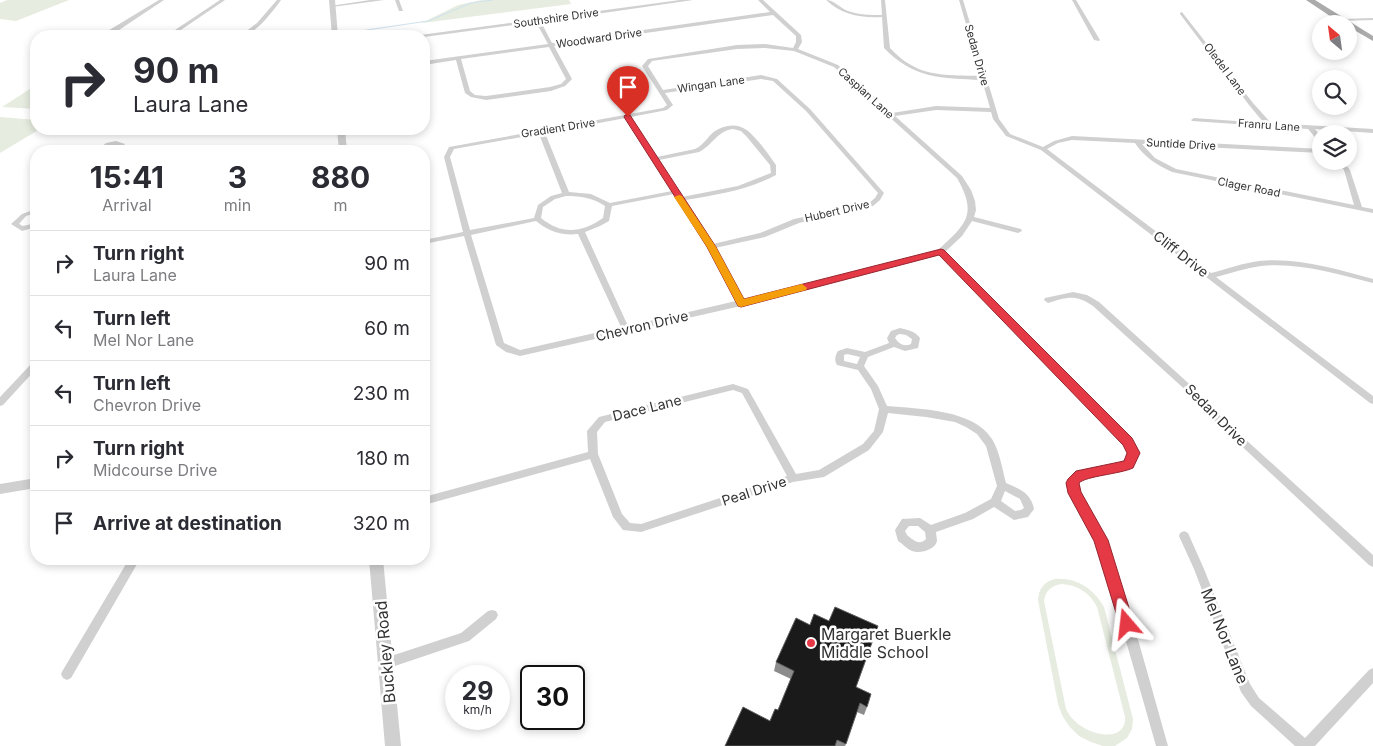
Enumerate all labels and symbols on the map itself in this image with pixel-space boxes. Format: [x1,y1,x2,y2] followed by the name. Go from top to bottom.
[512,5,600,31] street label: Southshire Drive
[1312,15,1358,60] north arrow
[962,23,992,87] street label: Sedan Drive
[555,25,643,51] street label: Woodward Drive
[1201,40,1249,98] street label: Oledel Lane
[835,64,897,122] street label: Caspian Lane
[607,66,649,117] pin
[676,72,746,96] street label: Wingan Lane
[520,115,596,141] street label: Gradient Drive
[1238,116,1300,134] street label: Franru Lane
[1146,135,1216,153] street label: Suntide Drive
[1216,174,1282,200] street label: Clager Road
[803,197,871,225] street label: Hubert Drive
[1150,227,1212,280] street label: Cliff Drive
[594,307,690,344] street label: Chevron Drive
[1182,380,1251,449] street label: Sedan Drive
[611,391,683,424] street label: Dace Lane
[719,472,788,509] street label: Peal Drive
[1197,585,1253,687] street label: Mel Nor Lane
[1100,597,1152,649] position arrow
[371,600,399,704] street label: Buckley Road
[821,624,951,662] place label: Margaret Buerkle Middle School
[805,637,817,649] marker: Margaret Buerkle Middle School
[520,665,585,730] speed limit sign: 30

